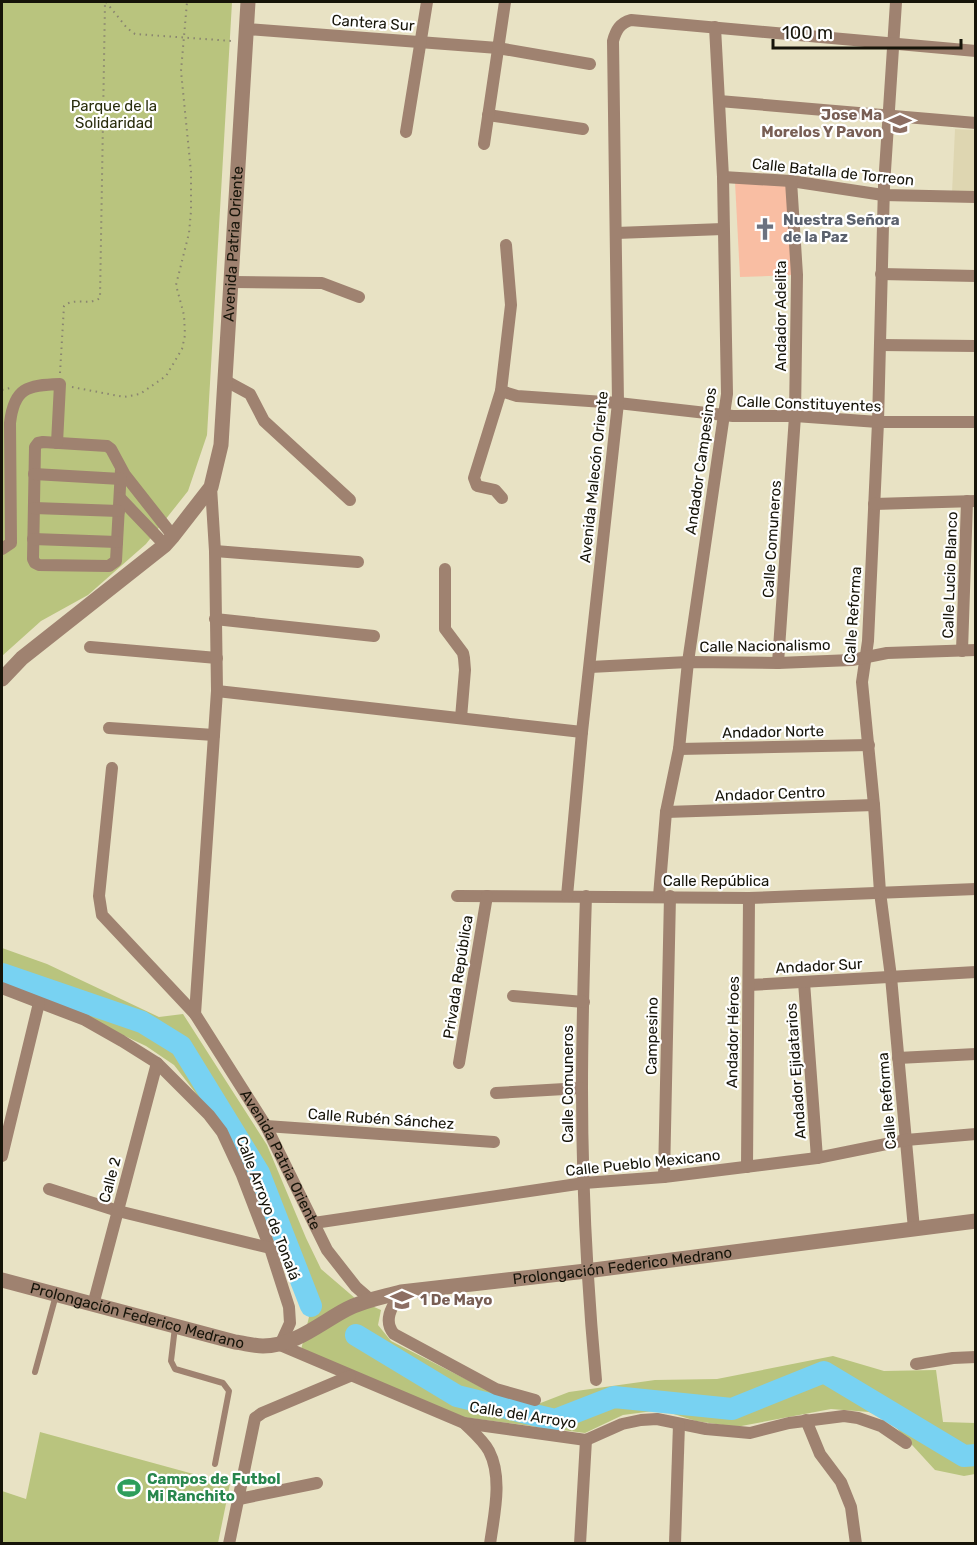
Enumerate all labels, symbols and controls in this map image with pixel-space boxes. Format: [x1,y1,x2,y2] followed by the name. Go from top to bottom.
[331,11,415,35] street label: Cantera Sur
[773,12,960,50] scale bar
[782,22,833,44] text: 100 m
[71,97,157,132] park label: Parque de la Solidaridad
[761,106,882,141] place label: Jose Ma Morelos Y Pavon
[887,111,913,137] school or university icon: Jose Ma Morelos Y Pavon
[751,155,915,189] street label: Calle Batalla de Torreon
[220,166,247,322] street label: Avenida Patria Oriente
[783,211,900,246] place label: Nuestra Señora de la Paz
[752,216,778,242] church icon: Nuestra Señora de la Paz
[772,260,790,372] street label: Andador Adelita
[682,386,720,536] street label: Andador Campesinos
[576,390,612,564] street label: Avenida Malecón Oriente
[736,392,882,416] street label: Calle Constituyentes
[759,479,785,598] street label: Calle Comuneros
[939,511,961,639] street label: Calle Lucio Blanco
[841,566,865,664] street label: Calle Reforma
[699,636,831,656] street label: Calle Nacionalismo
[722,722,824,742] street label: Andador Norte
[715,783,825,805] street label: Andador Centro
[663,872,769,890] street label: Calle República
[439,914,477,1040] street label: Privada República
[775,955,863,977] street label: Andador Sur
[723,975,743,1088] street label: Andador Héroes
[642,997,662,1075] street label: Campesino
[782,1002,810,1140] street label: Andador Ejidatarios
[559,1025,577,1143] street label: Calle Comuneros
[874,1052,900,1150] street label: Calle Reforma
[236,1086,325,1233] street label: Avenida Patria Oriente
[307,1105,455,1133] street label: Calle Rubén Sánchez
[232,1133,304,1283] street label: Calle Arroyo de Tonalá
[565,1146,721,1180] street label: Calle Pueblo Mexicano
[95,1155,125,1205] street label: Calle 2
[512,1243,733,1288] street label: Prolongación Federico Medrano
[28,1279,246,1352] street label: Prolongación Federico Medrano
[389,1287,415,1313] school or university icon: 1 De Mayo
[420,1291,492,1309] place label: 1 De Mayo
[468,1398,578,1432] street label: Calle del Arroyo
[147,1470,281,1505] place label: Campos de Futbol Mi Ranchito
[116,1475,142,1501] sports icon: Campos de Futbol Mi Ranchito

